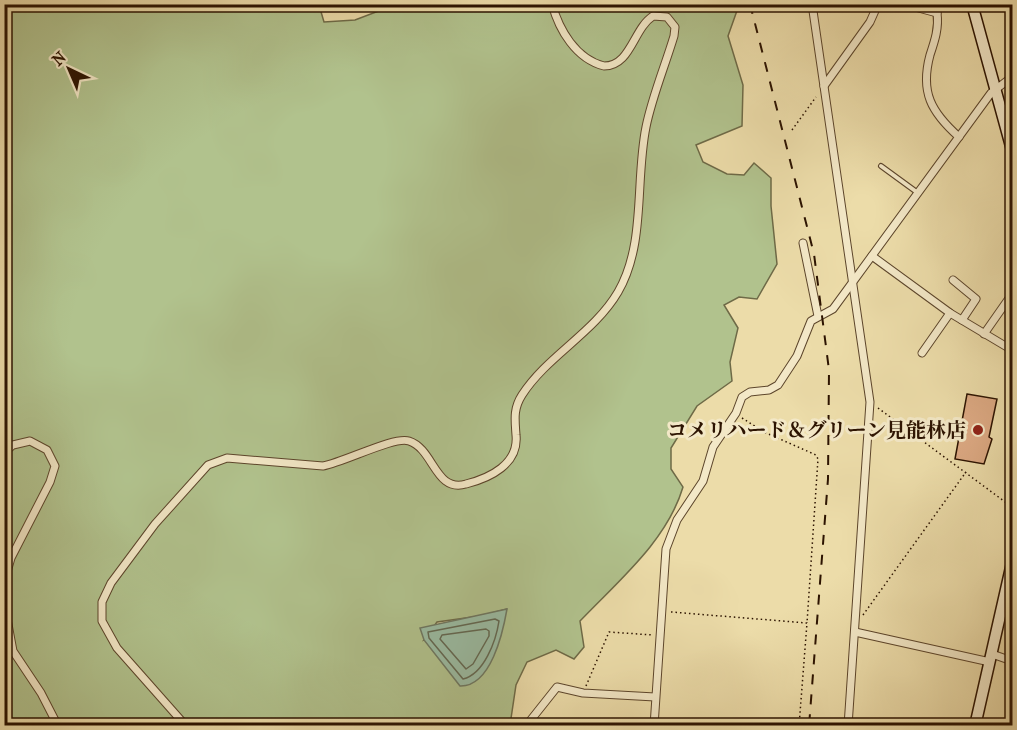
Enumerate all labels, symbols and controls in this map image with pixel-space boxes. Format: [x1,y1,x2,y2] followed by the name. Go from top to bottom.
[39,39,99,99] north arrow
[48,47,71,70] text: N
[667,419,966,442] place label: コメリハード＆グリーン見能林店
[971,423,985,437] marker: コメリハード＆グリーン見能林店

